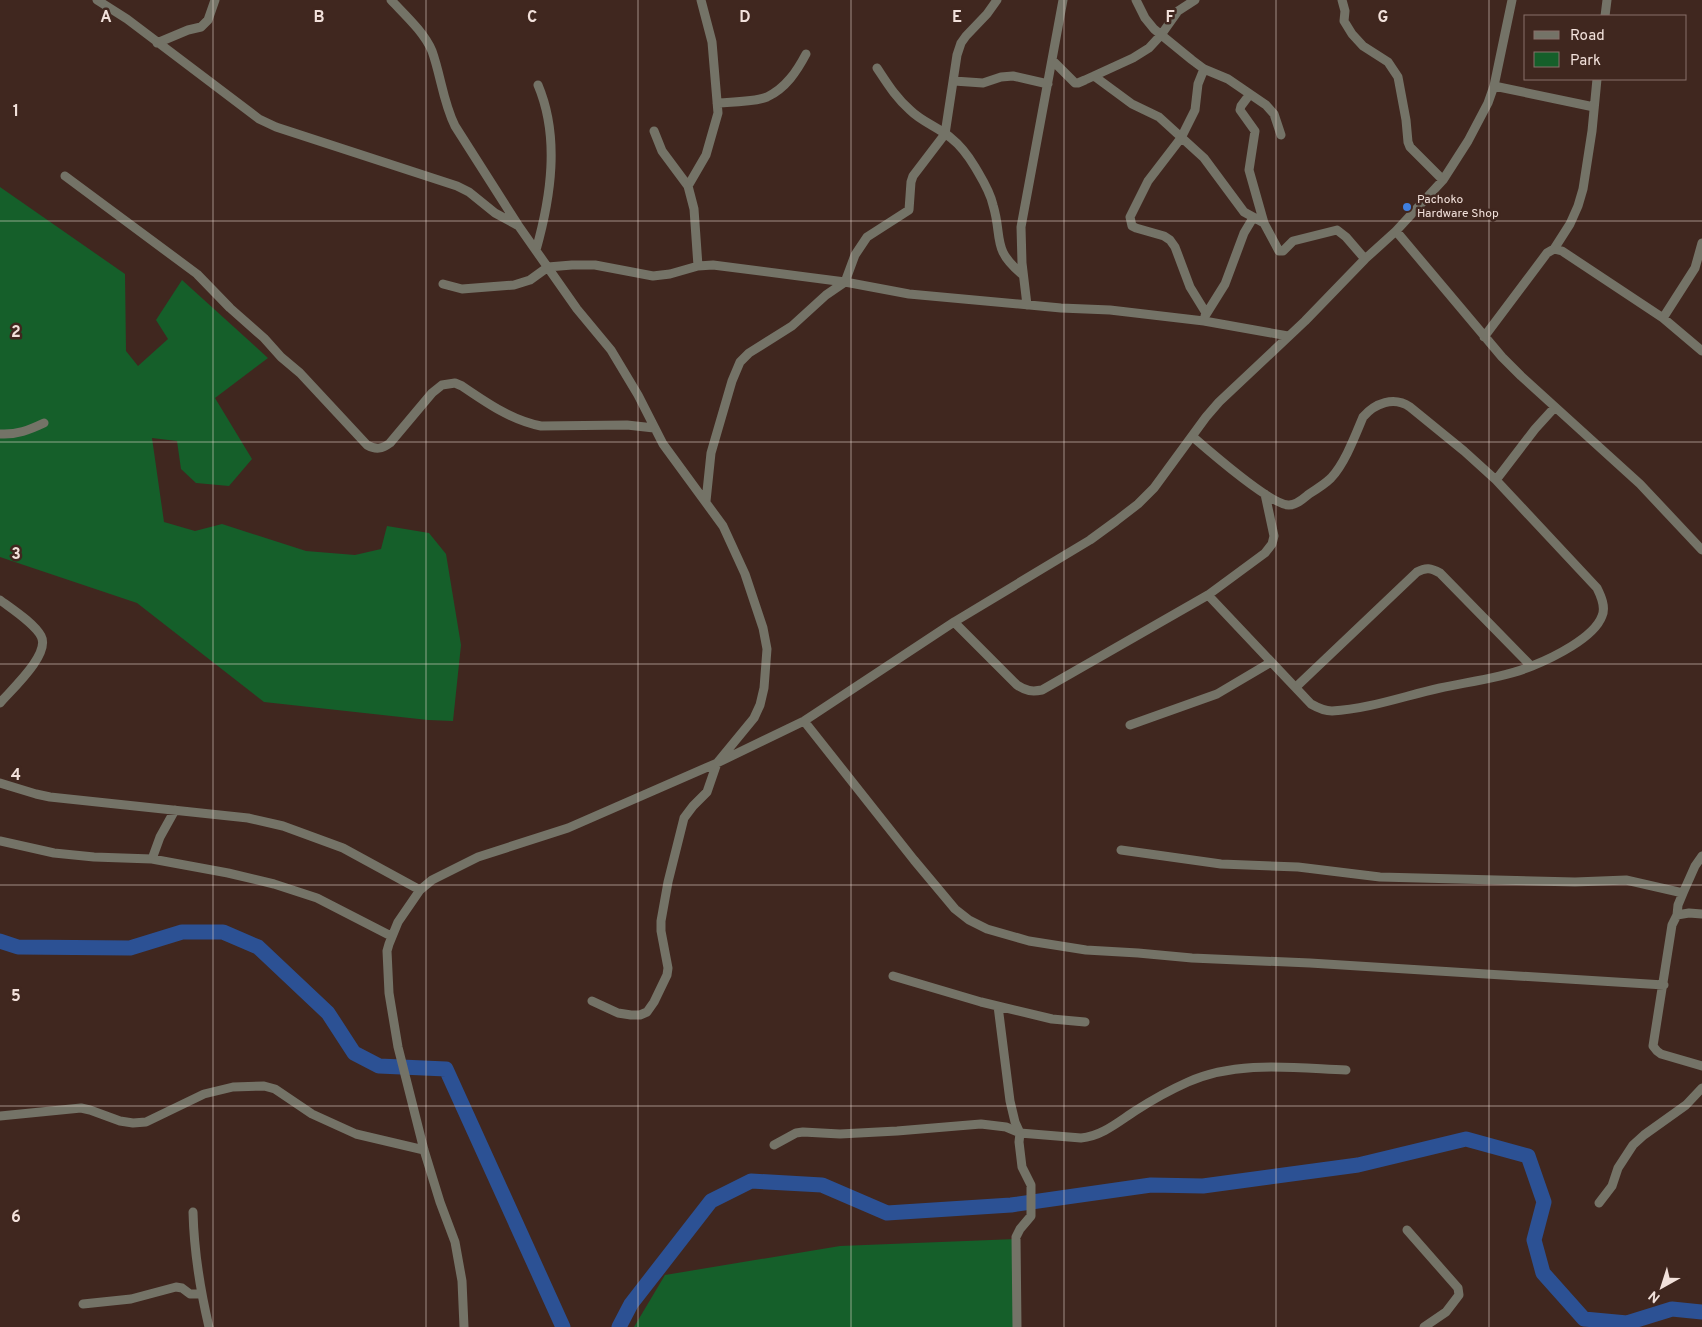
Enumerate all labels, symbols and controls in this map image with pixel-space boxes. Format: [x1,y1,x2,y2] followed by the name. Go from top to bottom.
[100,8,112,28] text: A
[313,8,325,28] text: B
[527,8,537,28] text: C
[739,8,751,28] text: D
[952,8,962,28] text: E
[1165,8,1175,28] text: F
[1378,8,1388,28] text: G
[1524,15,1687,80] legend
[1570,27,1605,46] text: Road
[1570,52,1601,71] text: Park
[13,102,19,122] text: 1
[1417,192,1499,222] place label: Pachoko Hardware Shop
[1401,201,1413,213] marker: Pachoko Hardware Shop
[11,323,21,343] text: 2
[11,545,21,565] text: 3
[11,766,21,786] text: 4
[11,987,21,1007] text: 5
[11,1208,21,1228] text: 6
[1637,1262,1687,1312] north arrow
[1646,1286,1664,1306] text: N

